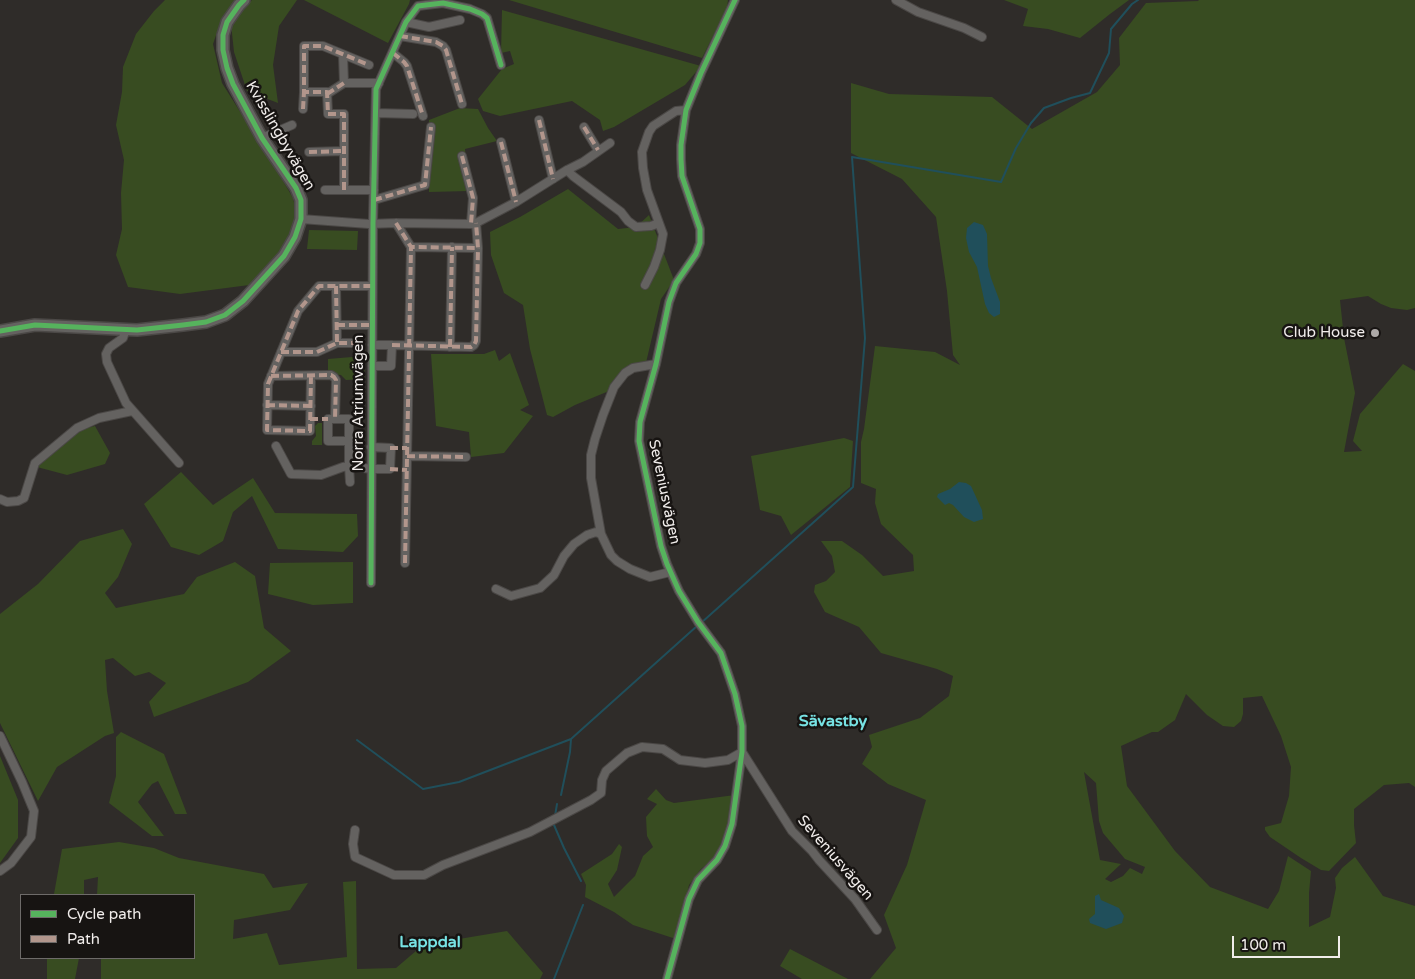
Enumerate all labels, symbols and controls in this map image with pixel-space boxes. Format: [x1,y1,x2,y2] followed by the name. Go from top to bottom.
[241,78,319,194] street label: Kvisslingbyvägen
[1283,324,1365,342] place label: Club House
[1369,327,1381,339] marker: Club House
[350,335,368,471] street label: Norra Atriumvägen
[644,438,684,546] street label: Seveniusvägen
[799,712,867,732] district label: Sävastby
[793,812,877,904] street label: Seveniusvägen
[20,894,195,959] legend
[67,905,141,923] text: Cycle path
[1235,926,1342,958] scale bar
[67,930,100,948] text: Path
[399,933,461,953] district label: Lappdal
[1240,936,1286,954] text: 100 m

